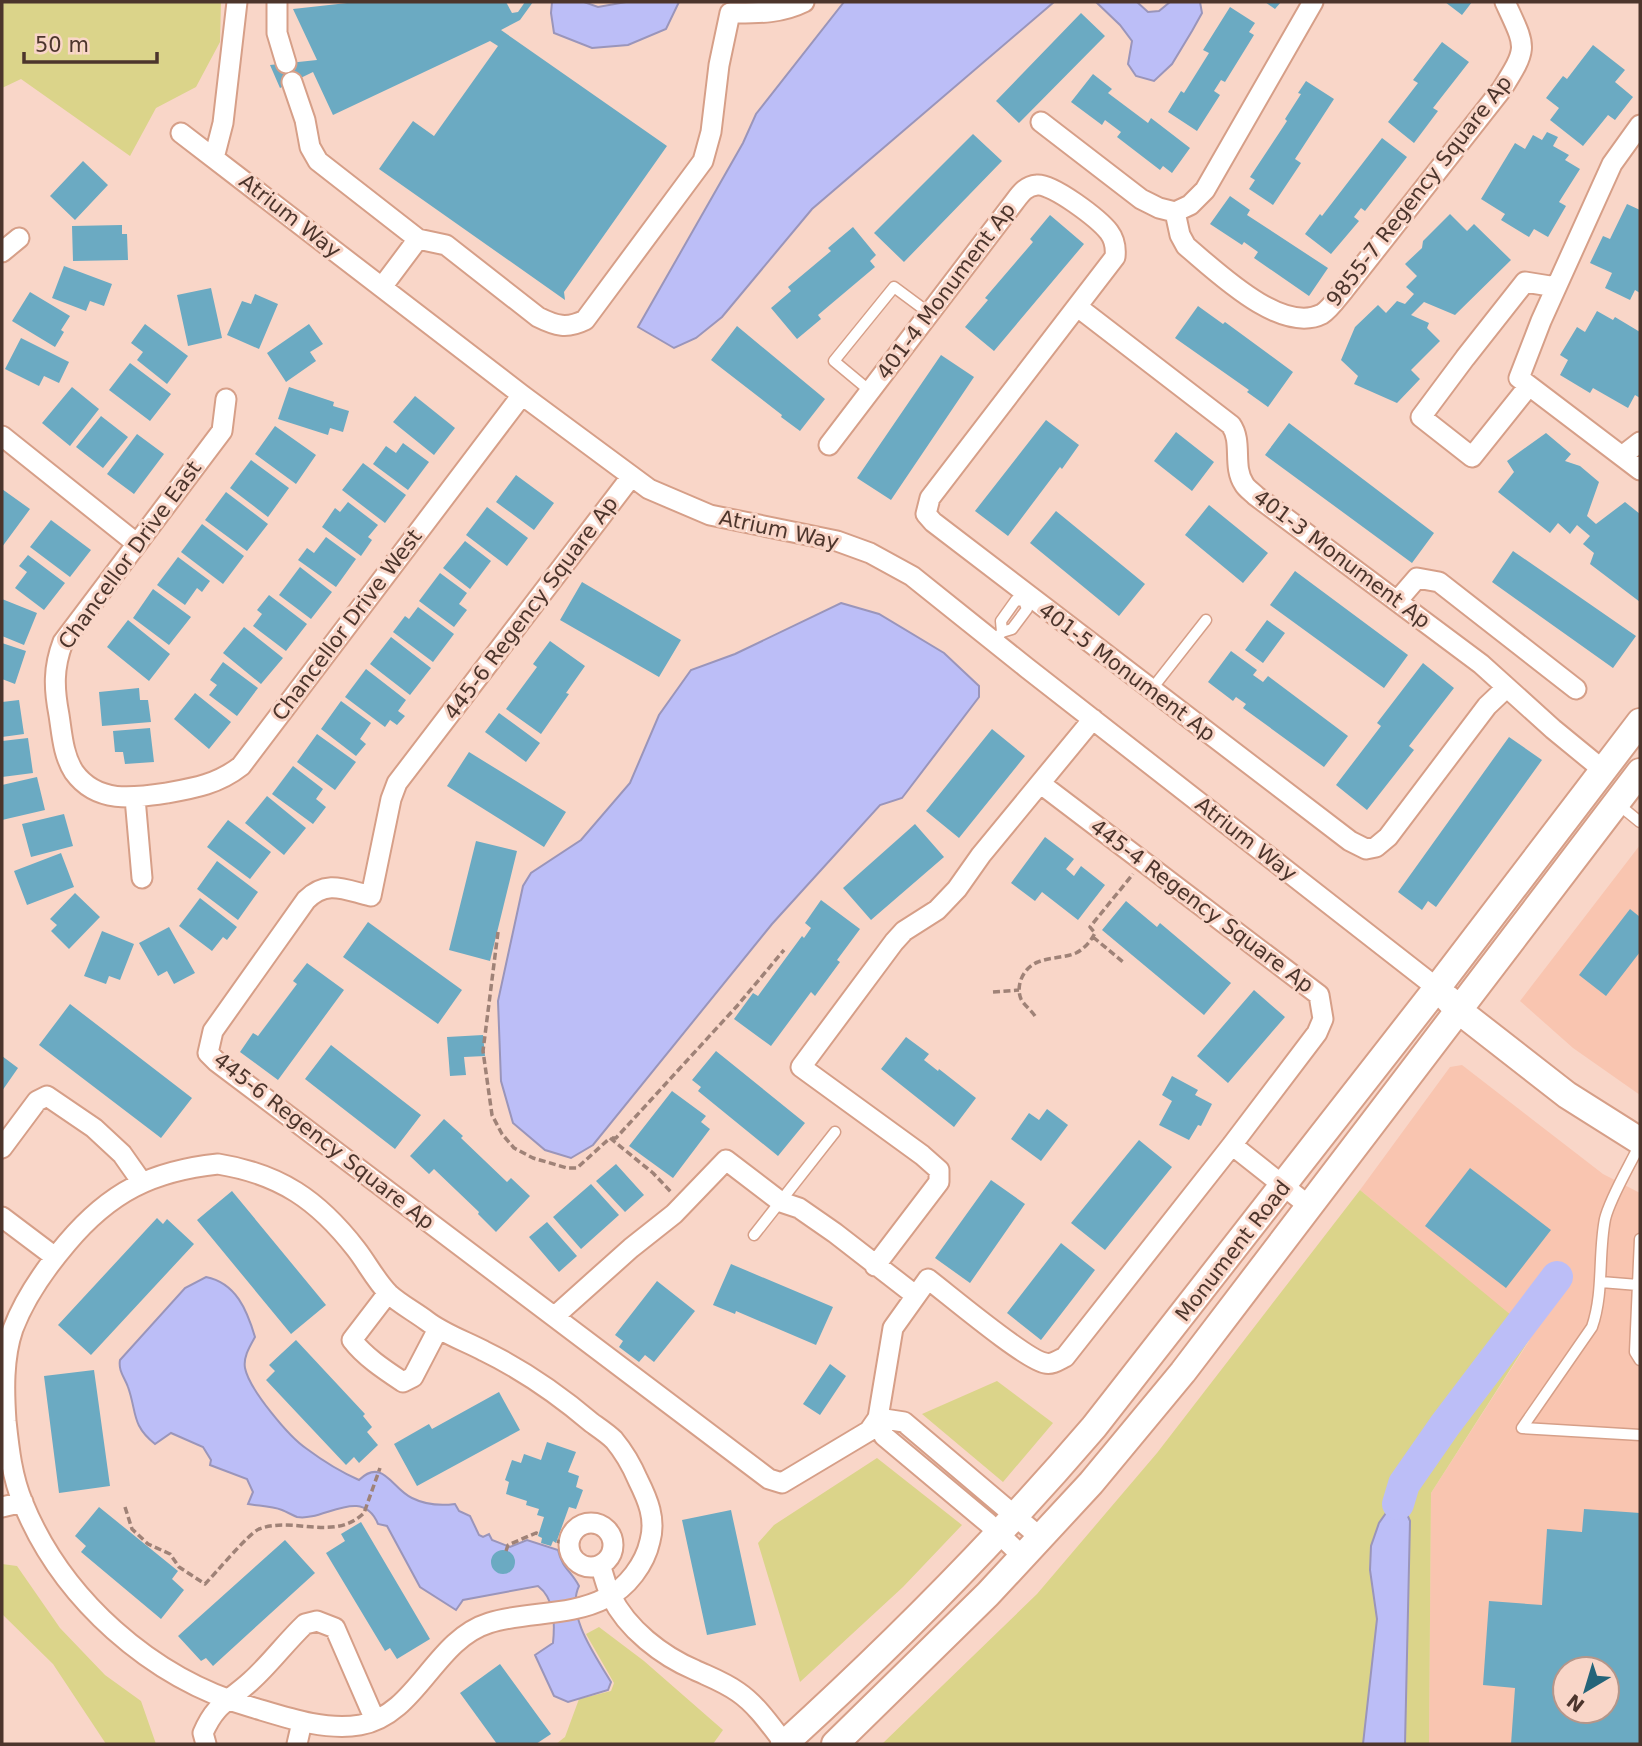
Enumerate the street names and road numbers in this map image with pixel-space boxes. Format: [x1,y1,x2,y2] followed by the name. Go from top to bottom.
[1321,71,1517,311] street label: 9855-7 Regency Square Ap
[235,169,345,263] street label: Atrium Way
[872,198,1020,384] street label: 401-4 Monument Ap
[54,456,206,654] street label: Chancellor Drive East
[1249,485,1435,633] street label: 401-3 Monument Ap
[439,492,623,724] street label: 445-6 Regency Square Ap
[717,506,841,554] street label: Atrium Way
[267,525,427,725] street label: Chancellor Drive West
[1034,598,1220,746] street label: 401-5 Monument Ap
[1191,792,1301,886] street label: Atrium Way
[1086,814,1318,998] street label: 445-4 Regency Square Ap
[209,1048,439,1234] street label: 445-6 Regency Square Ap
[1171,1176,1295,1326] street label: Monument Road

